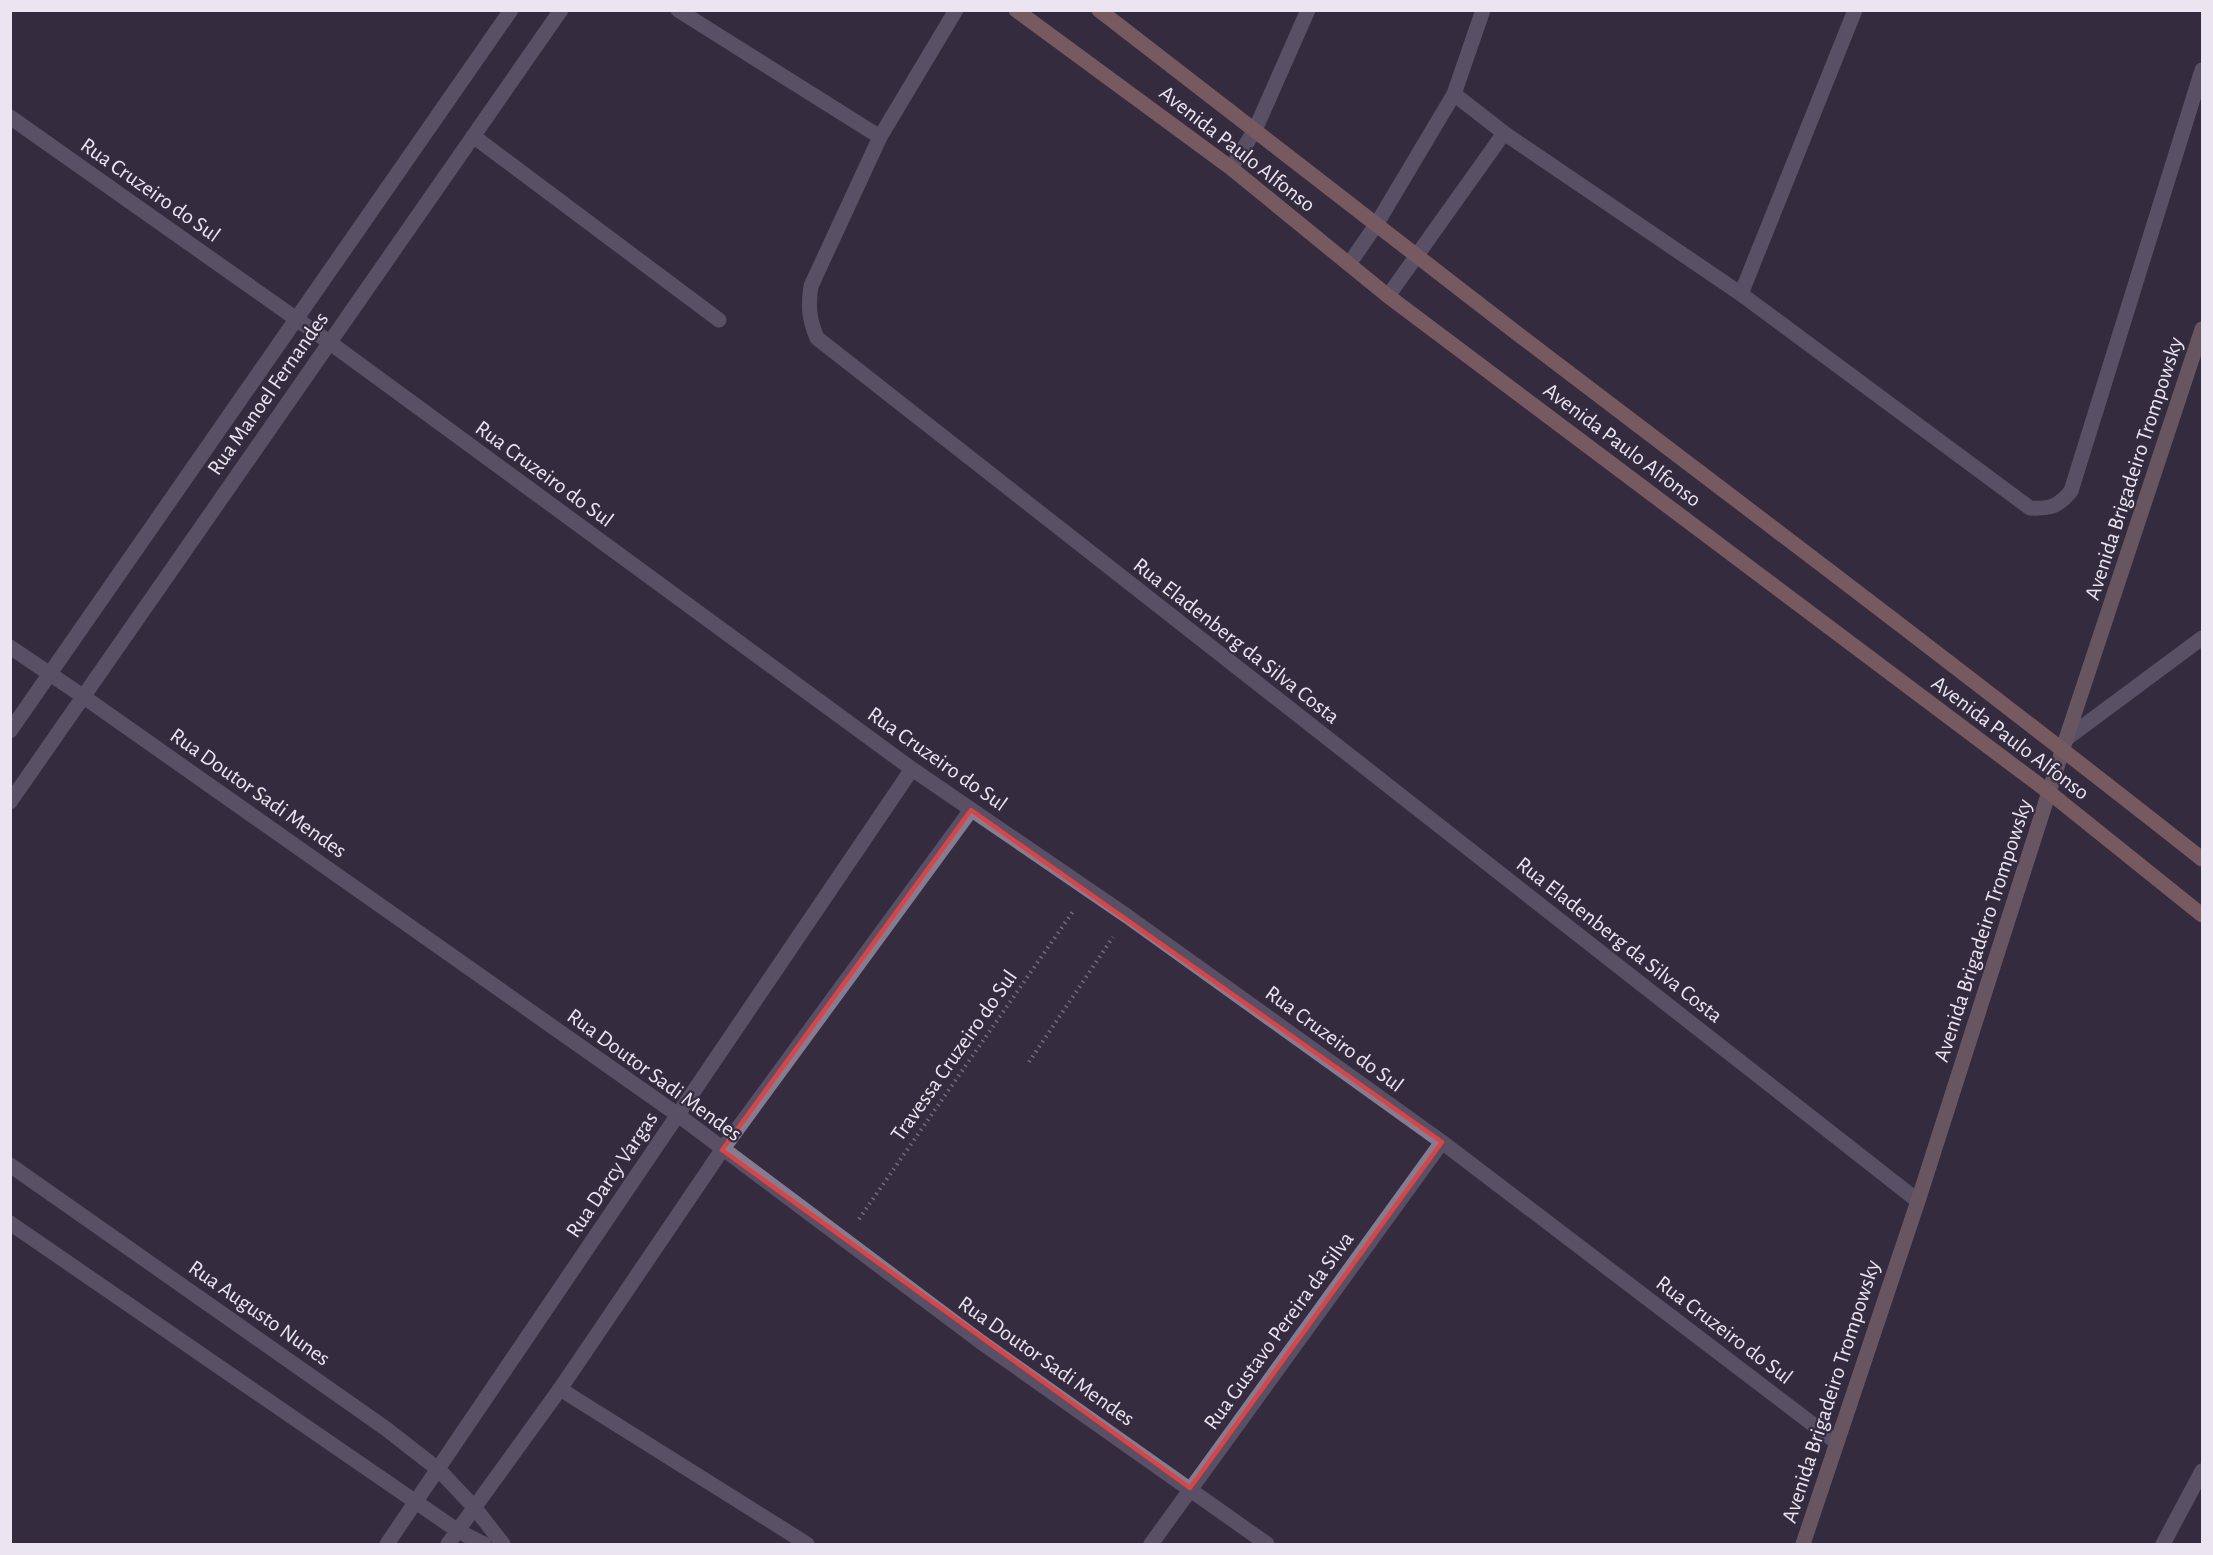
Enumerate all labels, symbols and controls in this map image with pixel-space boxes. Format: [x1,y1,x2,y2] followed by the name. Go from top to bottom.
[1155,81,1319,216] street label: Avenida Paulo Alfonso
[77,134,224,246] street label: Rua Cruzeiro do Sul
[203,308,332,479] street label: Rua Manoel Fernandes
[2081,334,2187,602] street label: Avenida Brigadeiro Trompowsky
[1540,379,1705,511] street label: Avenida Paulo Alfonso
[471,417,618,531] street label: Rua Cruzeiro do Sul
[1129,554,1344,728] street label: Rua Eladenberg da Silva Costa
[1928,672,2093,804] street label: Avenida Paulo Alfonso
[864,703,1011,815] street label: Rua Cruzeiro do Sul
[166,724,351,862] street label: Rua Doutor Sadi Mendes
[1930,796,2036,1064] street label: Avenida Brigadeiro Trompowsky
[1512,853,1727,1027] street label: Rua Eladenberg da Silva Costa
[887,966,1021,1145] street label: Travessa Cruzeiro do Sul
[1261,982,1408,1096] street label: Rua Cruzeiro do Sul
[563,1004,746,1145] street label: Rua Doutor Sadi Mendes
[562,1108,662,1241] street label: Rua Darcy Vargas
[1200,1228,1358,1434] street label: Rua Gustavo Pereira da Silva
[185,1256,334,1370] street label: Rua Augusto Nunes
[1778,1257,1884,1525] street label: Avenida Brigadeiro Trompowsky
[1652,1271,1797,1388] street label: Rua Cruzeiro do Sul
[954,1292,1139,1430] street label: Rua Doutor Sadi Mendes

